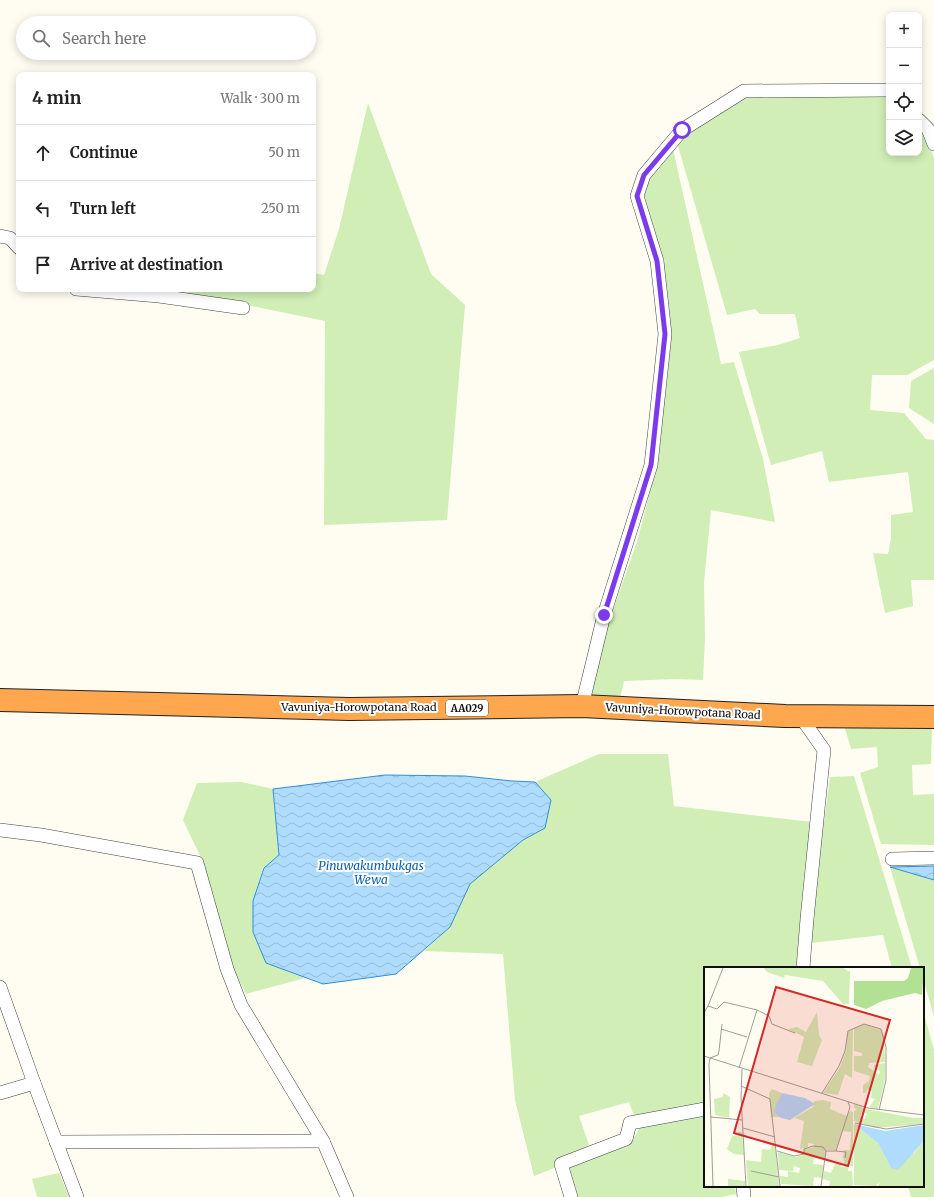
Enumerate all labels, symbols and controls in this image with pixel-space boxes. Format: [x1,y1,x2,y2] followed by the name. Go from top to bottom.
[886,12,922,156] map controls
[886,12,922,48] button: +
[16,16,316,60] search box
[30,27,52,49] icon: search
[62,29,146,48] text: Search here
[886,48,922,84] button: −
[886,84,922,120] button: locate
[32,87,81,109] text: 4 min
[220,90,300,107] text: Walk · 300 m
[886,120,922,156] button: layers
[673,121,691,139] route start
[32,142,54,164] icon: ahead
[70,143,138,162] text: Continue
[268,144,300,161] text: 50 m
[32,198,54,220] icon: left
[70,199,136,218] text: Turn left
[261,200,300,217] text: 250 m
[32,254,54,276] icon: arrive
[70,255,223,274] text: Arrive at destination
[595,606,613,624] route end
[280,700,437,714] street label: Vavuniya-Horowpotana Road
[446,700,488,716] road number: AA029
[604,700,761,722] street label: Vavuniya-Horowpotana Road
[318,858,424,887] water label: Pinuwakumbukgas Wewa
[704,967,924,1187] inset map

